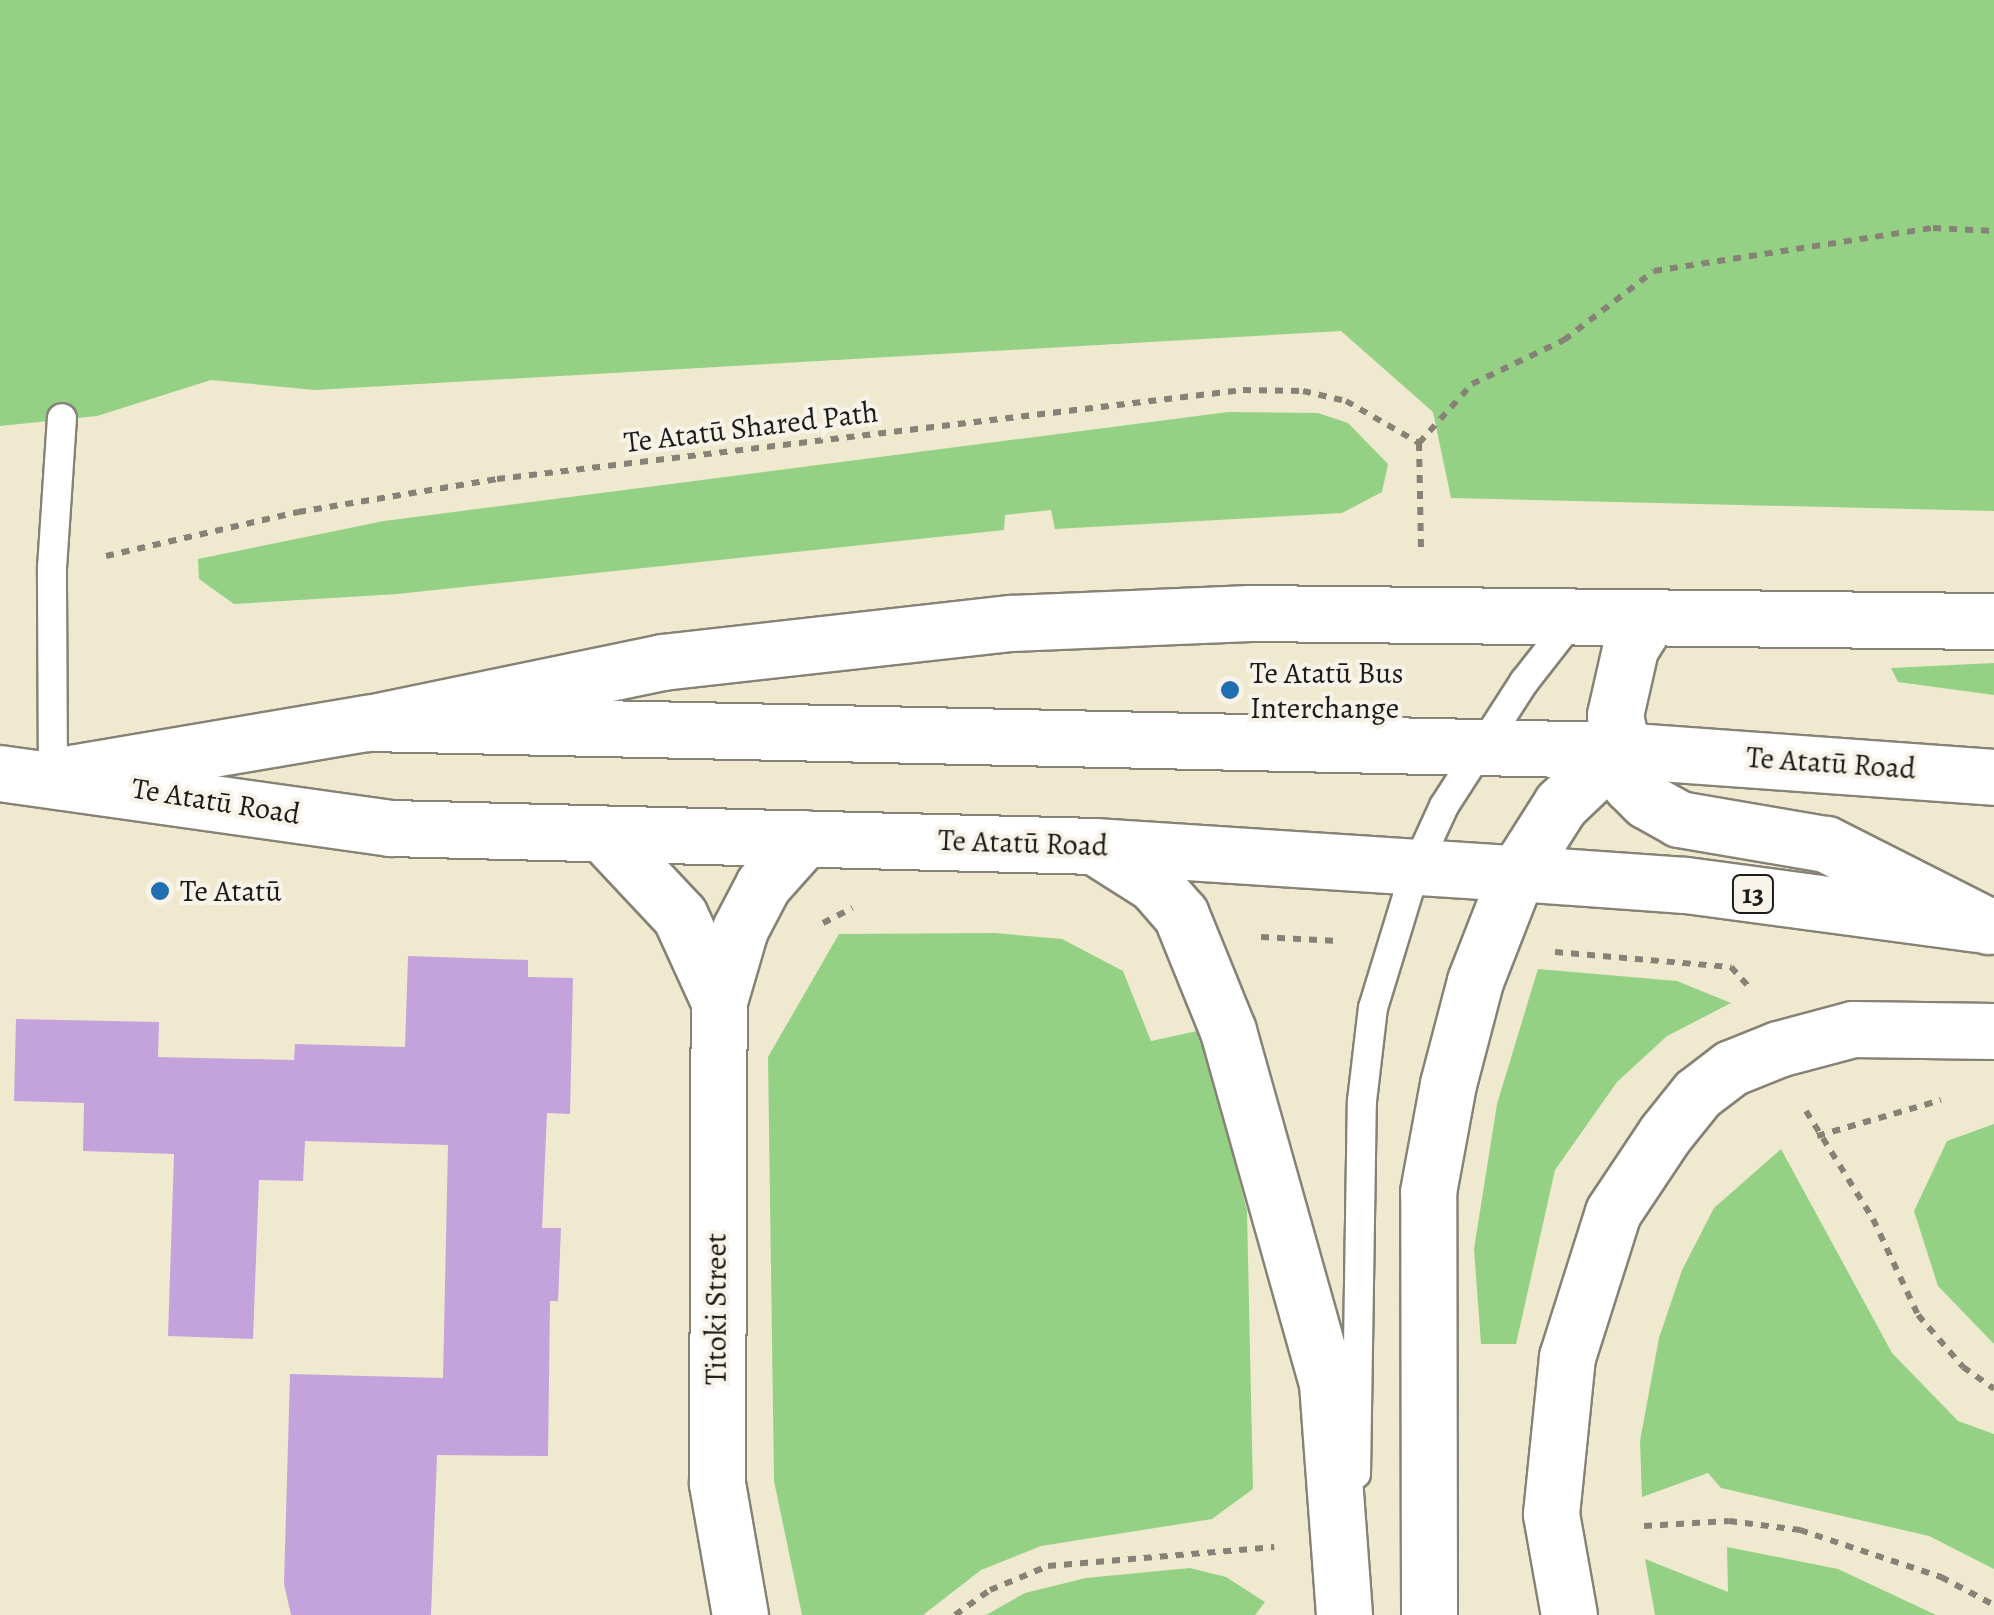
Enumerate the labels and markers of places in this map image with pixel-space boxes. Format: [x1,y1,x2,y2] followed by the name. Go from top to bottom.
[1250,655,1404,726] place label: Te Atatū Bus Interchange
[1219,679,1241,701] marker: Te Atatū Bus Interchange
[180,873,281,909] place label: Te Atatū
[149,880,171,902] marker: Te Atatū

